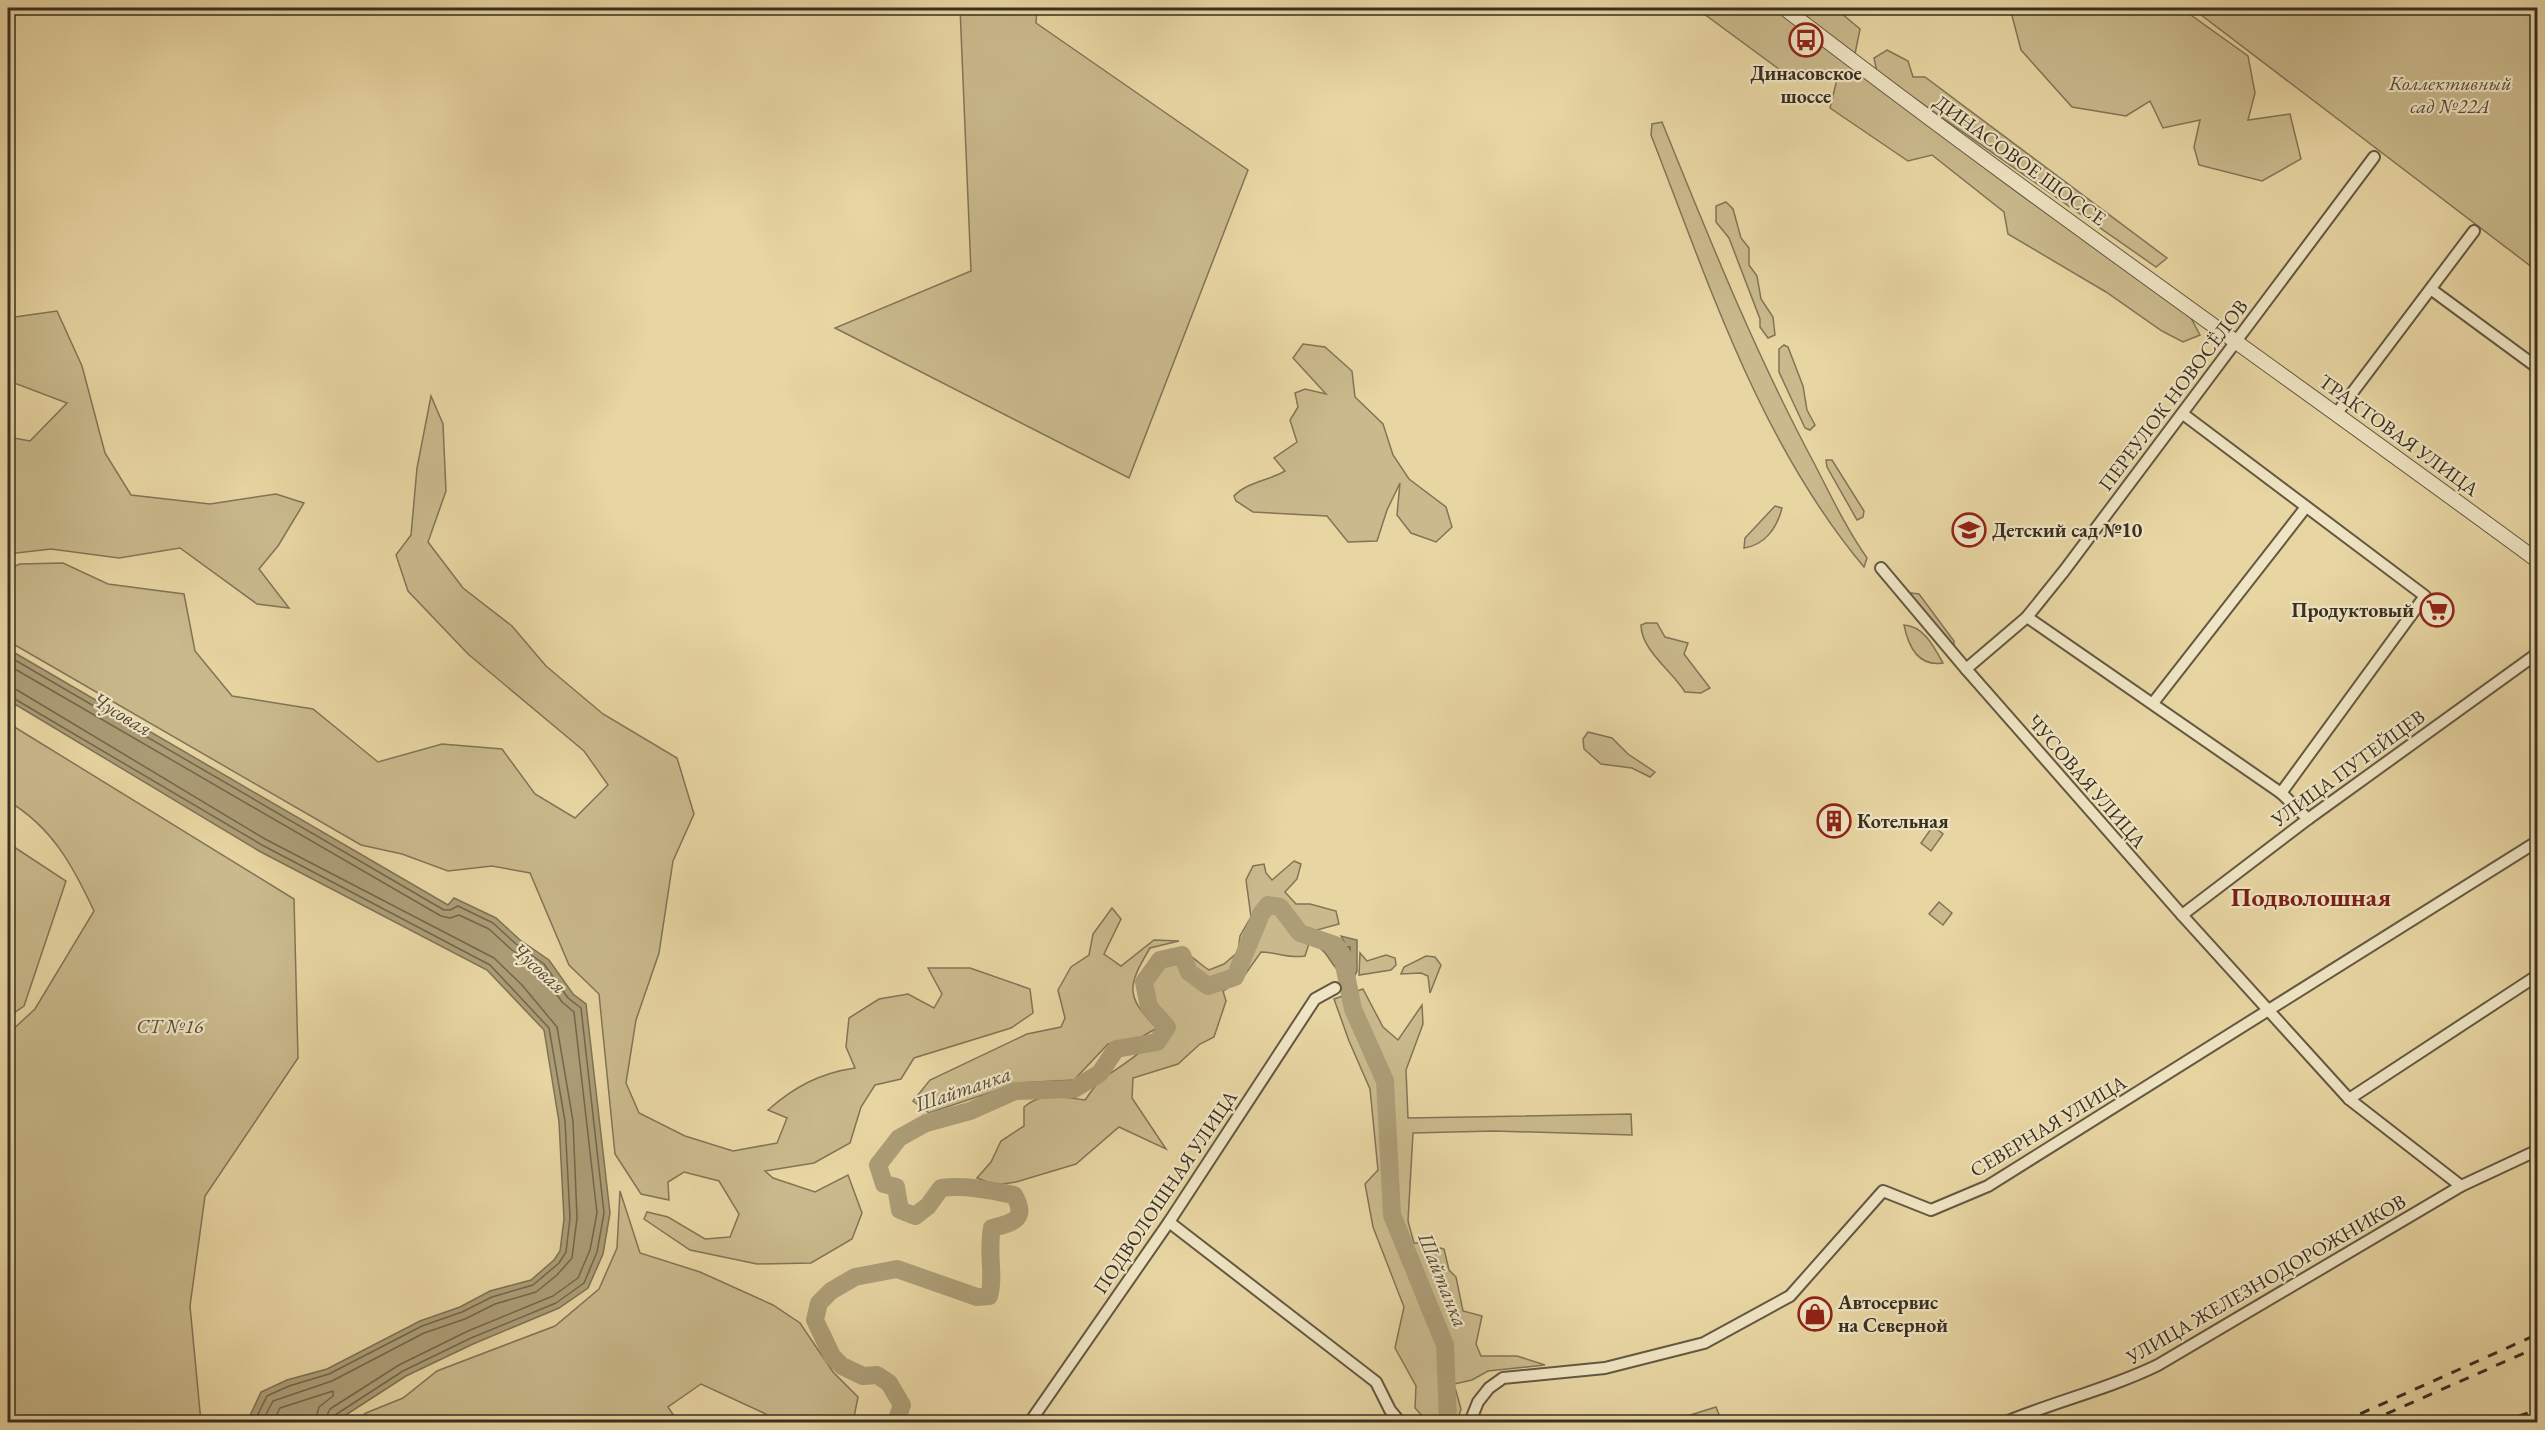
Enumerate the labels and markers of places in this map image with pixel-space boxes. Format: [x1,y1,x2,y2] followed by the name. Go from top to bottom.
[1788,22,1824,58] bus stop icon: Динасовское шоссе
[1750,60,1862,109] place label: Динасовское шоссе
[1951,512,1987,548] school or university icon: Детский сад №10
[1992,517,2143,543] place label: Детский сад №10
[2419,592,2455,628] supermarket icon: Продуктовый
[2292,597,2414,623] place label: Продуктовый
[1816,803,1852,839] building icon: Котельная
[1857,808,1949,834] place label: Котельная
[1837,1289,1948,1338] place label: Автосервис на Северной
[1797,1296,1833,1332] shop icon: Автосервис на Северной

